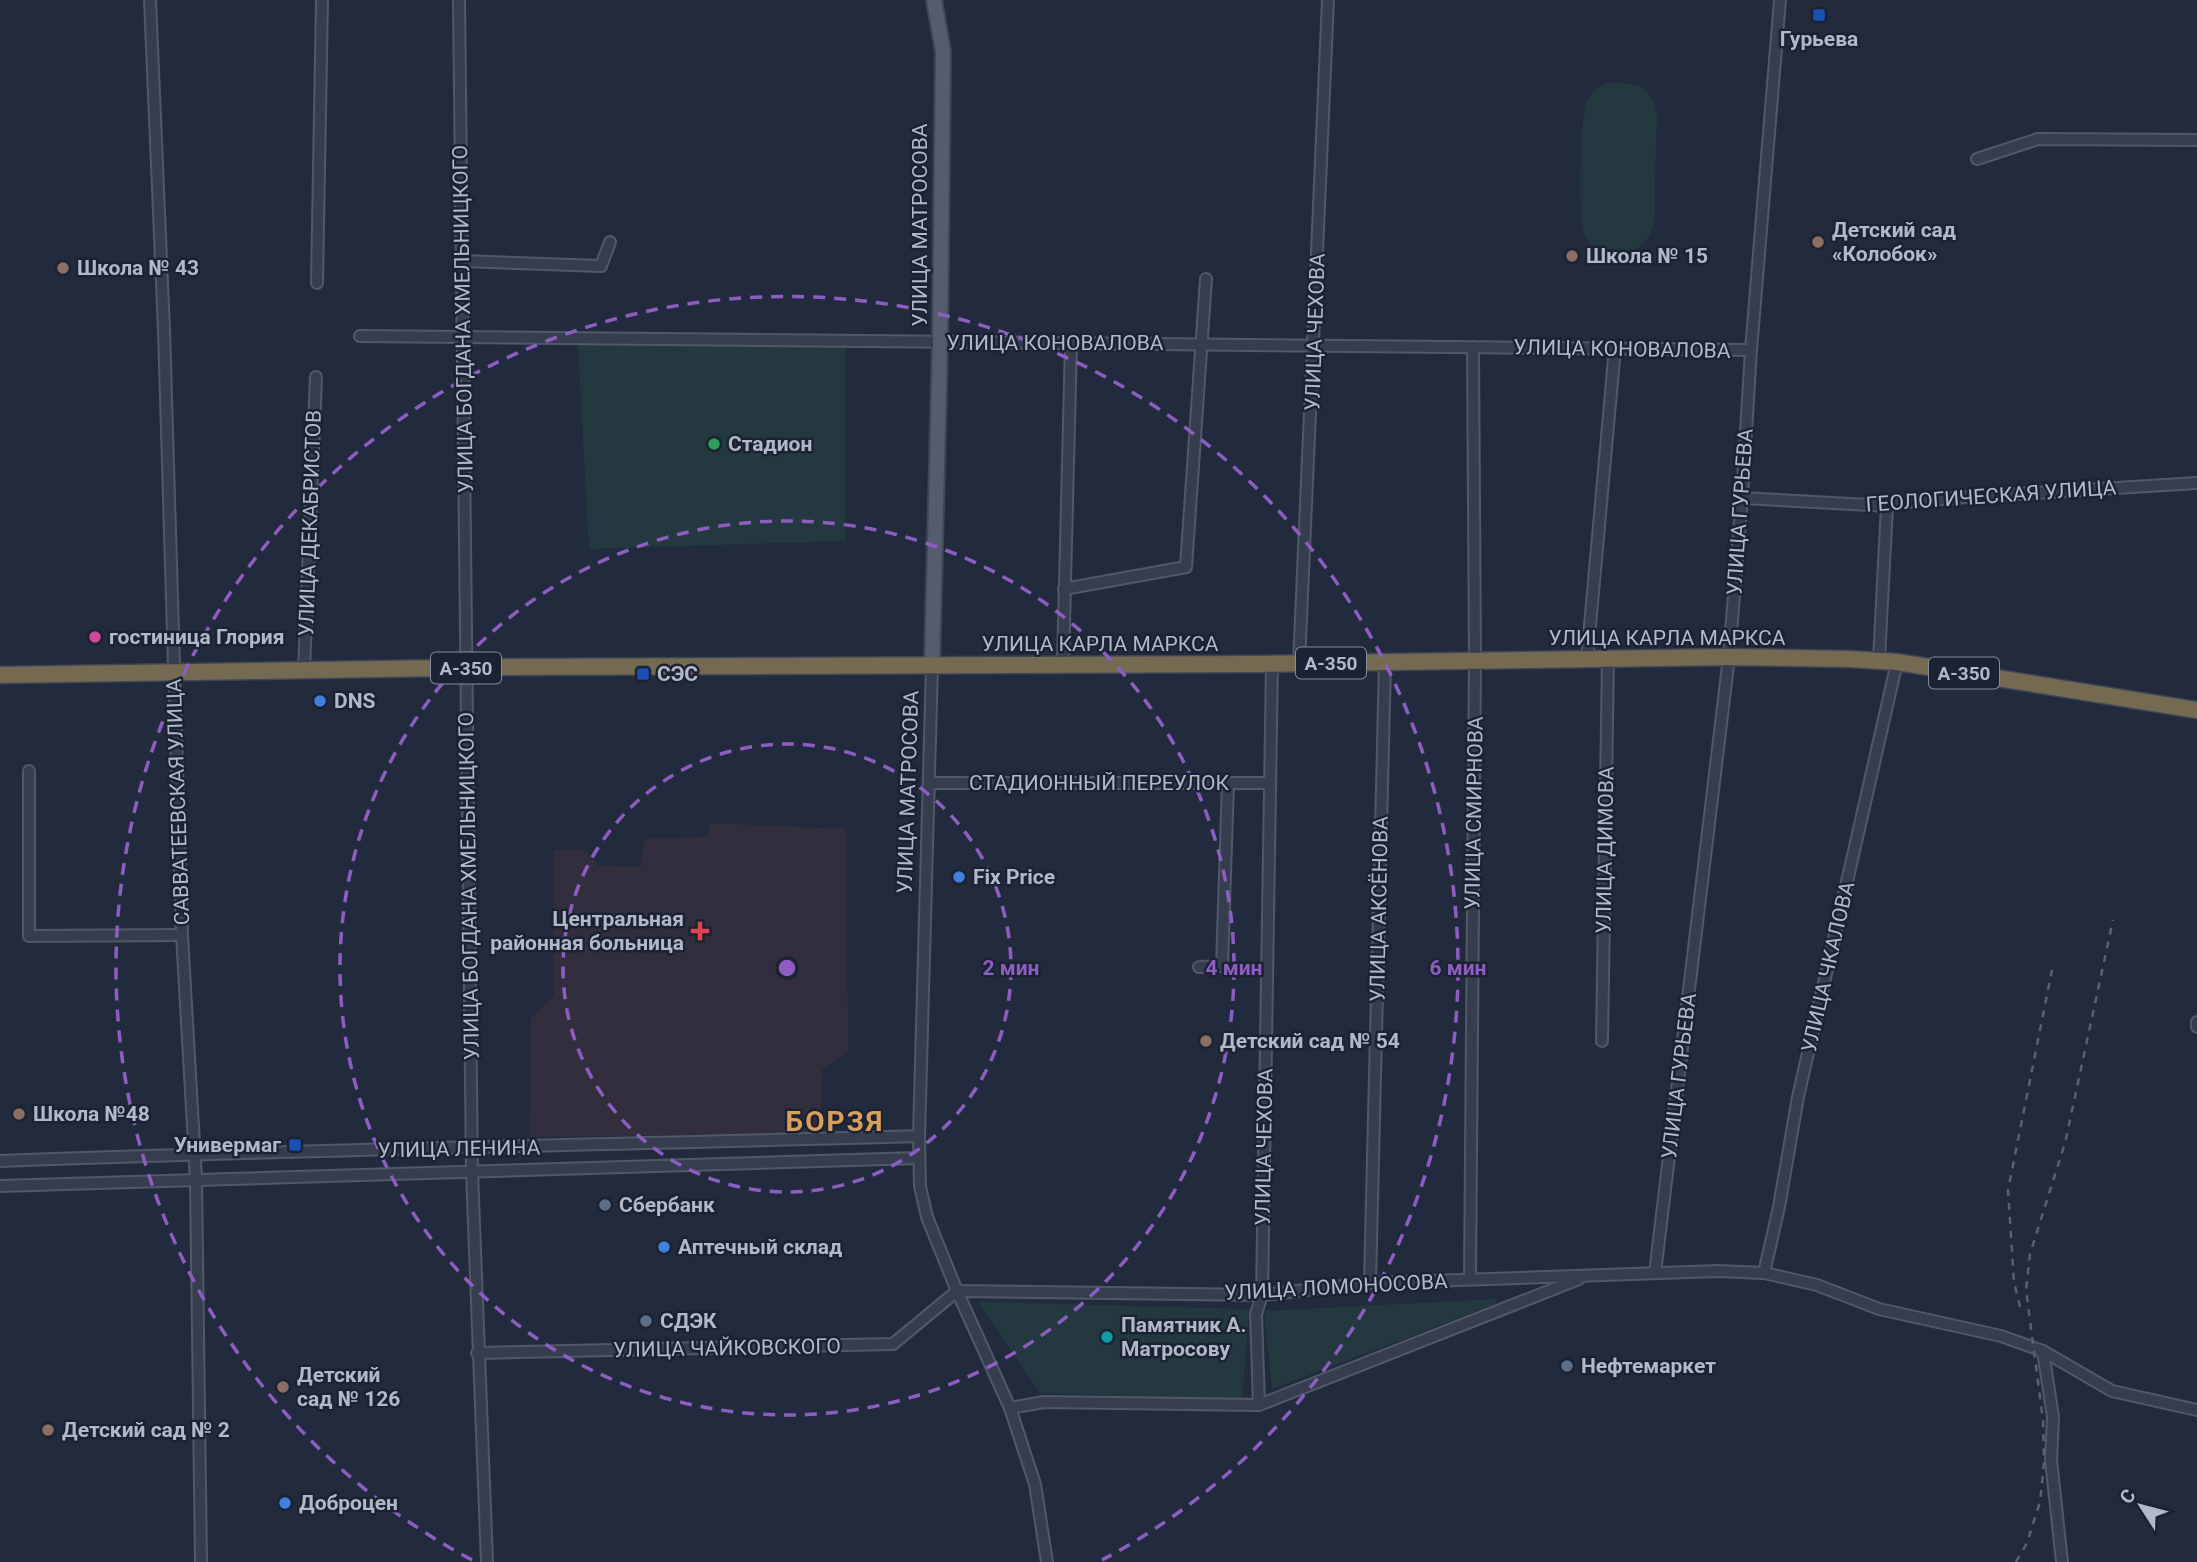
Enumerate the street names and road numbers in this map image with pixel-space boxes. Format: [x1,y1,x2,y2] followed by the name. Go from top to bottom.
[908,123,932,326] street label: УЛИЦА МАТРОСОВА
[448,145,478,493] street label: УЛИЦА БОГДАНА ХМЕЛЬНИЦКОГО
[1300,253,1330,411] street label: УЛИЦА ЧЕХОВА
[946,331,1164,355] street label: УЛИЦА КОНОВАЛОВА
[1513,335,1731,363] street label: УЛИЦА КОНОВАЛОВА
[294,409,326,637] street label: УЛИЦА ДЕКАБРИСТОВ
[1722,428,1758,596] street label: УЛИЦА ГУРЬЕВА
[1865,475,2117,517] street label: ГЕОЛОГИЧЕСКАЯ УЛИЦА
[1549,626,1786,650] street label: УЛИЦА КАРЛА МАРКСА
[982,632,1219,656] street label: УЛИЦА КАРЛА МАРКСА
[1296,648,1366,678] road number: А-350
[431,652,501,684] road number: А-350
[1929,658,1999,688] road number: А-350
[162,678,194,926] street label: САВВАТЕЕВСКАЯ УЛИЦА
[892,690,924,894] street label: УЛИЦА МАТРОСОВА
[454,712,484,1060] street label: УЛИЦА БОГДАНА ХМЕЛЬНИЦКОГО
[1460,716,1488,910] street label: УЛИЦА СМИРНОВА
[1592,766,1618,934] street label: УЛИЦА ДИМОВА
[969,771,1230,795] street label: СТАДИОННЫЙ ПЕРЕУЛОК
[1365,816,1393,1002] street label: УЛИЦА АКСЁНОВА
[1797,879,1859,1055] street label: УЛИЦА ЧКАЛОВА
[1657,991,1701,1160] street label: УЛИЦА ГУРЬЕВА
[1251,1068,1277,1226] street label: УЛИЦА ЧЕХОВА
[378,1136,541,1162] street label: УЛИЦА ЛЕНИНА
[1224,1269,1448,1305] street label: УЛИЦА ЛОМОНОСОВА
[613,1334,841,1362] street label: УЛИЦА ЧАЙКОВСКОГО

